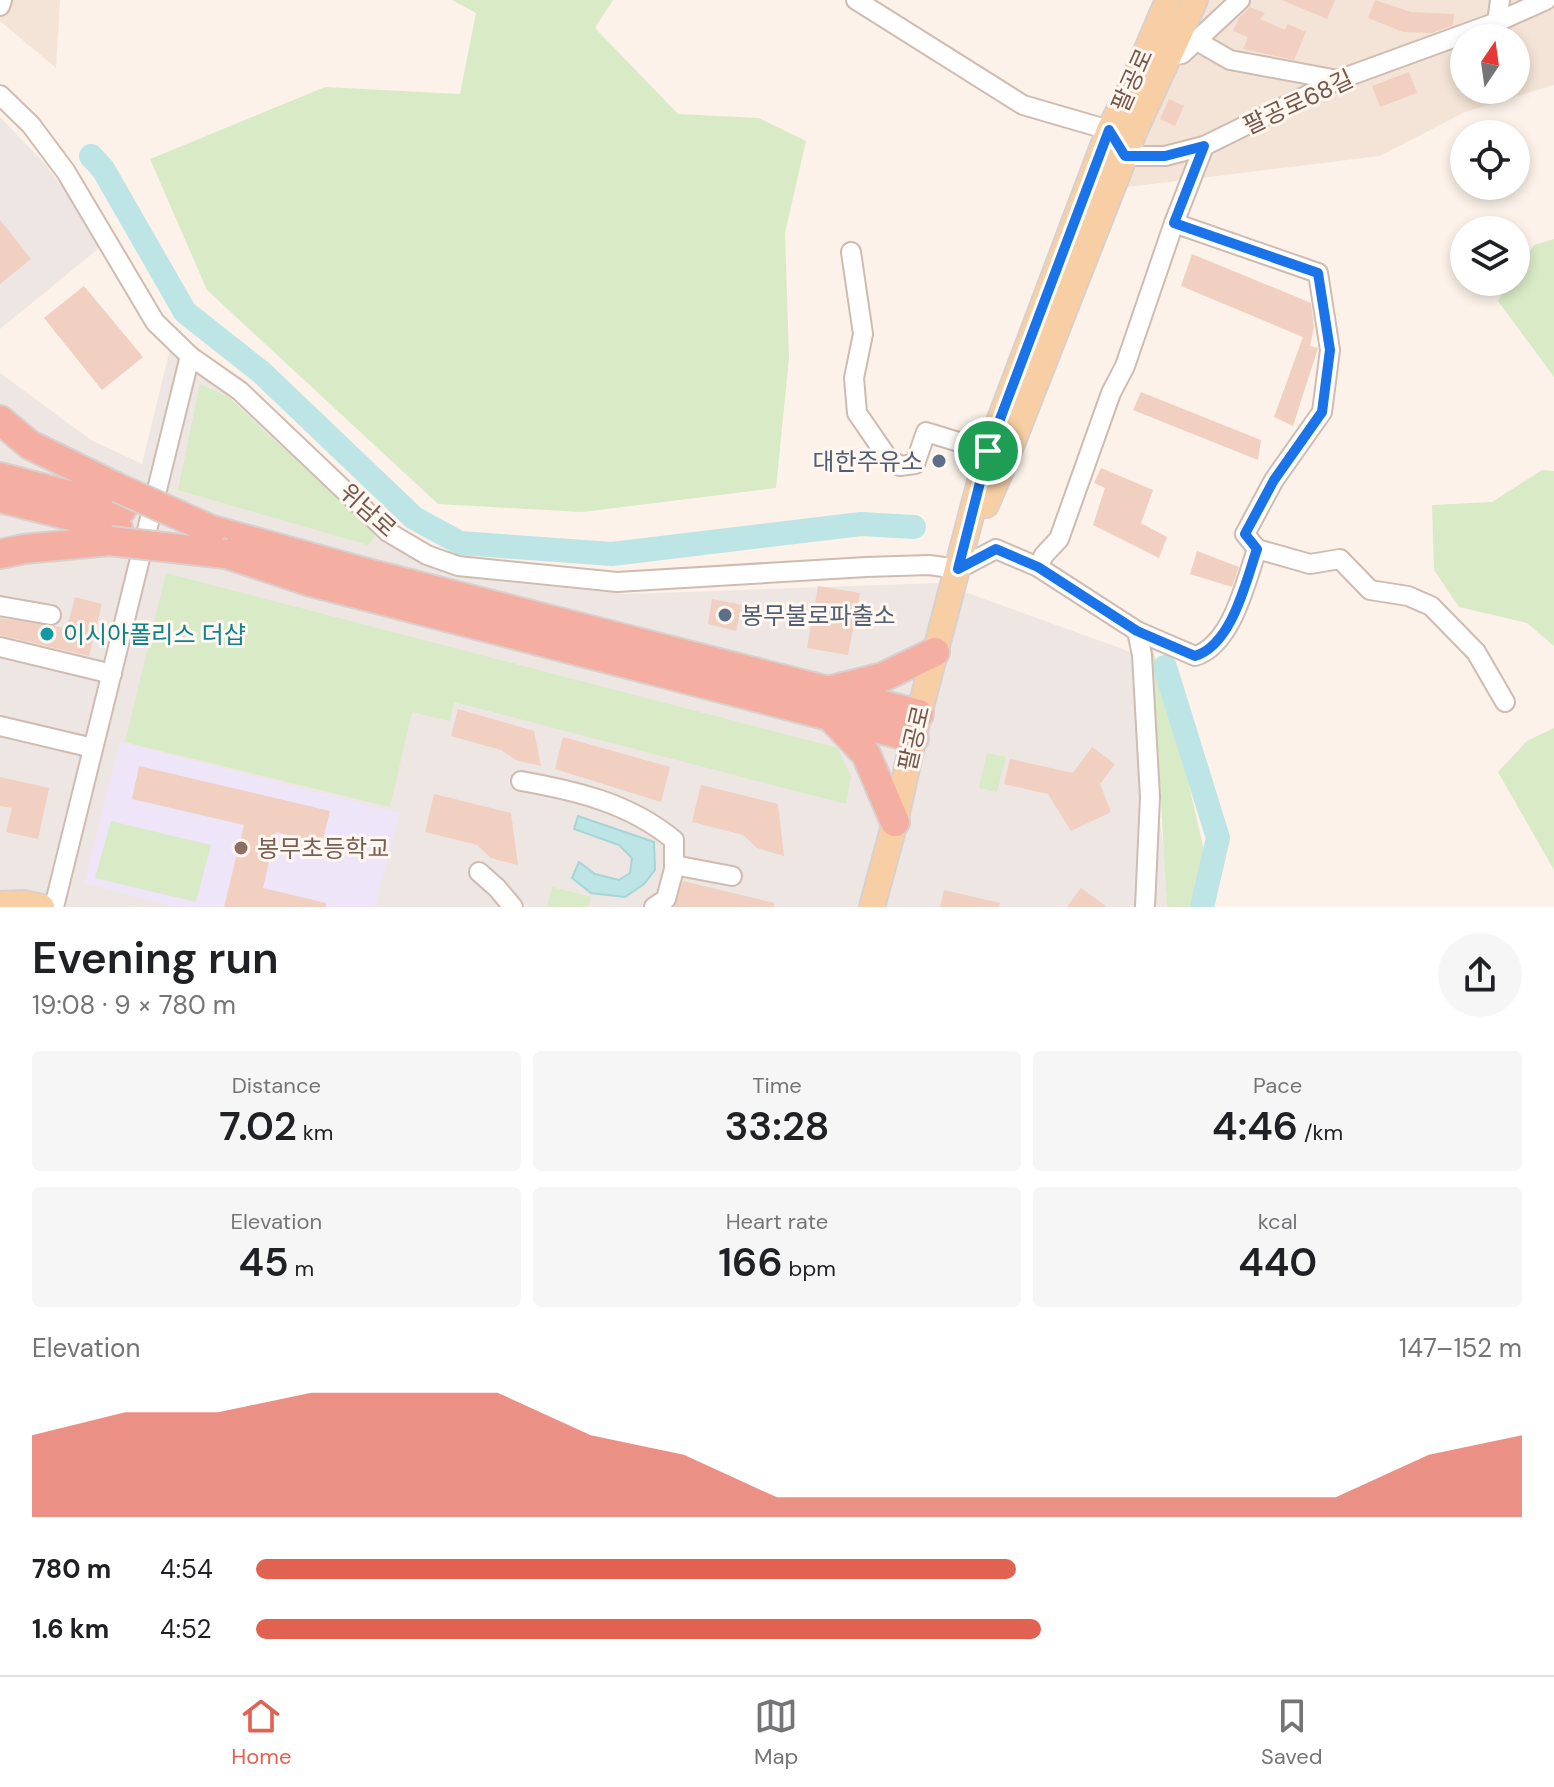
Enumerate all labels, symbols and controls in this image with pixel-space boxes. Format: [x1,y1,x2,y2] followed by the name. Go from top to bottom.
[1450,24,1530,104] north arrow
[1450,24,1530,296] map controls
[1104,43,1160,117] street label: 팔공로
[1238,63,1358,141] street label: 팔공로68길
[1450,120,1530,200] button: locate
[1450,216,1530,296] button: layers
[954,417,1022,485] pin
[966,429,1010,473] icon: arrive
[813,446,923,477] place label: 대한주유소
[930,452,948,470] marker: 대한주유소
[333,476,403,544] street label: 위남로
[741,600,896,631] place label: 봉무불로파출소
[716,606,734,624] marker: 봉무불로파출소
[63,619,246,650] place label: 이시아폴리스 더샵
[38,625,56,643] marker: 이시아폴리스 더샵
[891,702,937,774] street label: 팔공로
[257,833,389,864] place label: 봉무초등학교
[232,839,250,857] marker: 봉무초등학교
[32,929,279,987] text: Evening run
[1438,933,1522,1017] button: share
[32,988,236,1022] text: 19:08 · 9 × 780 m
[232,1071,321,1100] text: Distance
[752,1071,802,1100] text: Time
[1253,1071,1302,1100] text: Pace
[219,1100,297,1152] text: 7.02
[724,1100,830,1152] text: 33:28
[1212,1100,1298,1152] text: 4:46
[297,1118,333,1147] text: km
[1298,1118,1343,1147] text: /km
[230,1207,322,1236] text: Elevation
[726,1207,828,1236] text: Heart rate
[1258,1207,1298,1236] text: kcal
[238,1236,289,1288] text: 45
[718,1236,783,1288] text: 166
[1238,1236,1317,1288] text: 440
[289,1254,314,1283] text: m
[783,1254,836,1283] text: bpm
[32,1331,140,1365] text: Elevation
[1399,1331,1522,1365] text: 147–152 m
[32,1552,111,1586] text: 780 m
[160,1552,213,1586] text: 4:54
[32,1612,109,1646] text: 1.6 km
[160,1612,211,1646] text: 4:52
[231,1694,291,1771] tab: Home
[754,1694,798,1771] tab: Map
[1261,1694,1323,1771] tab: Saved

